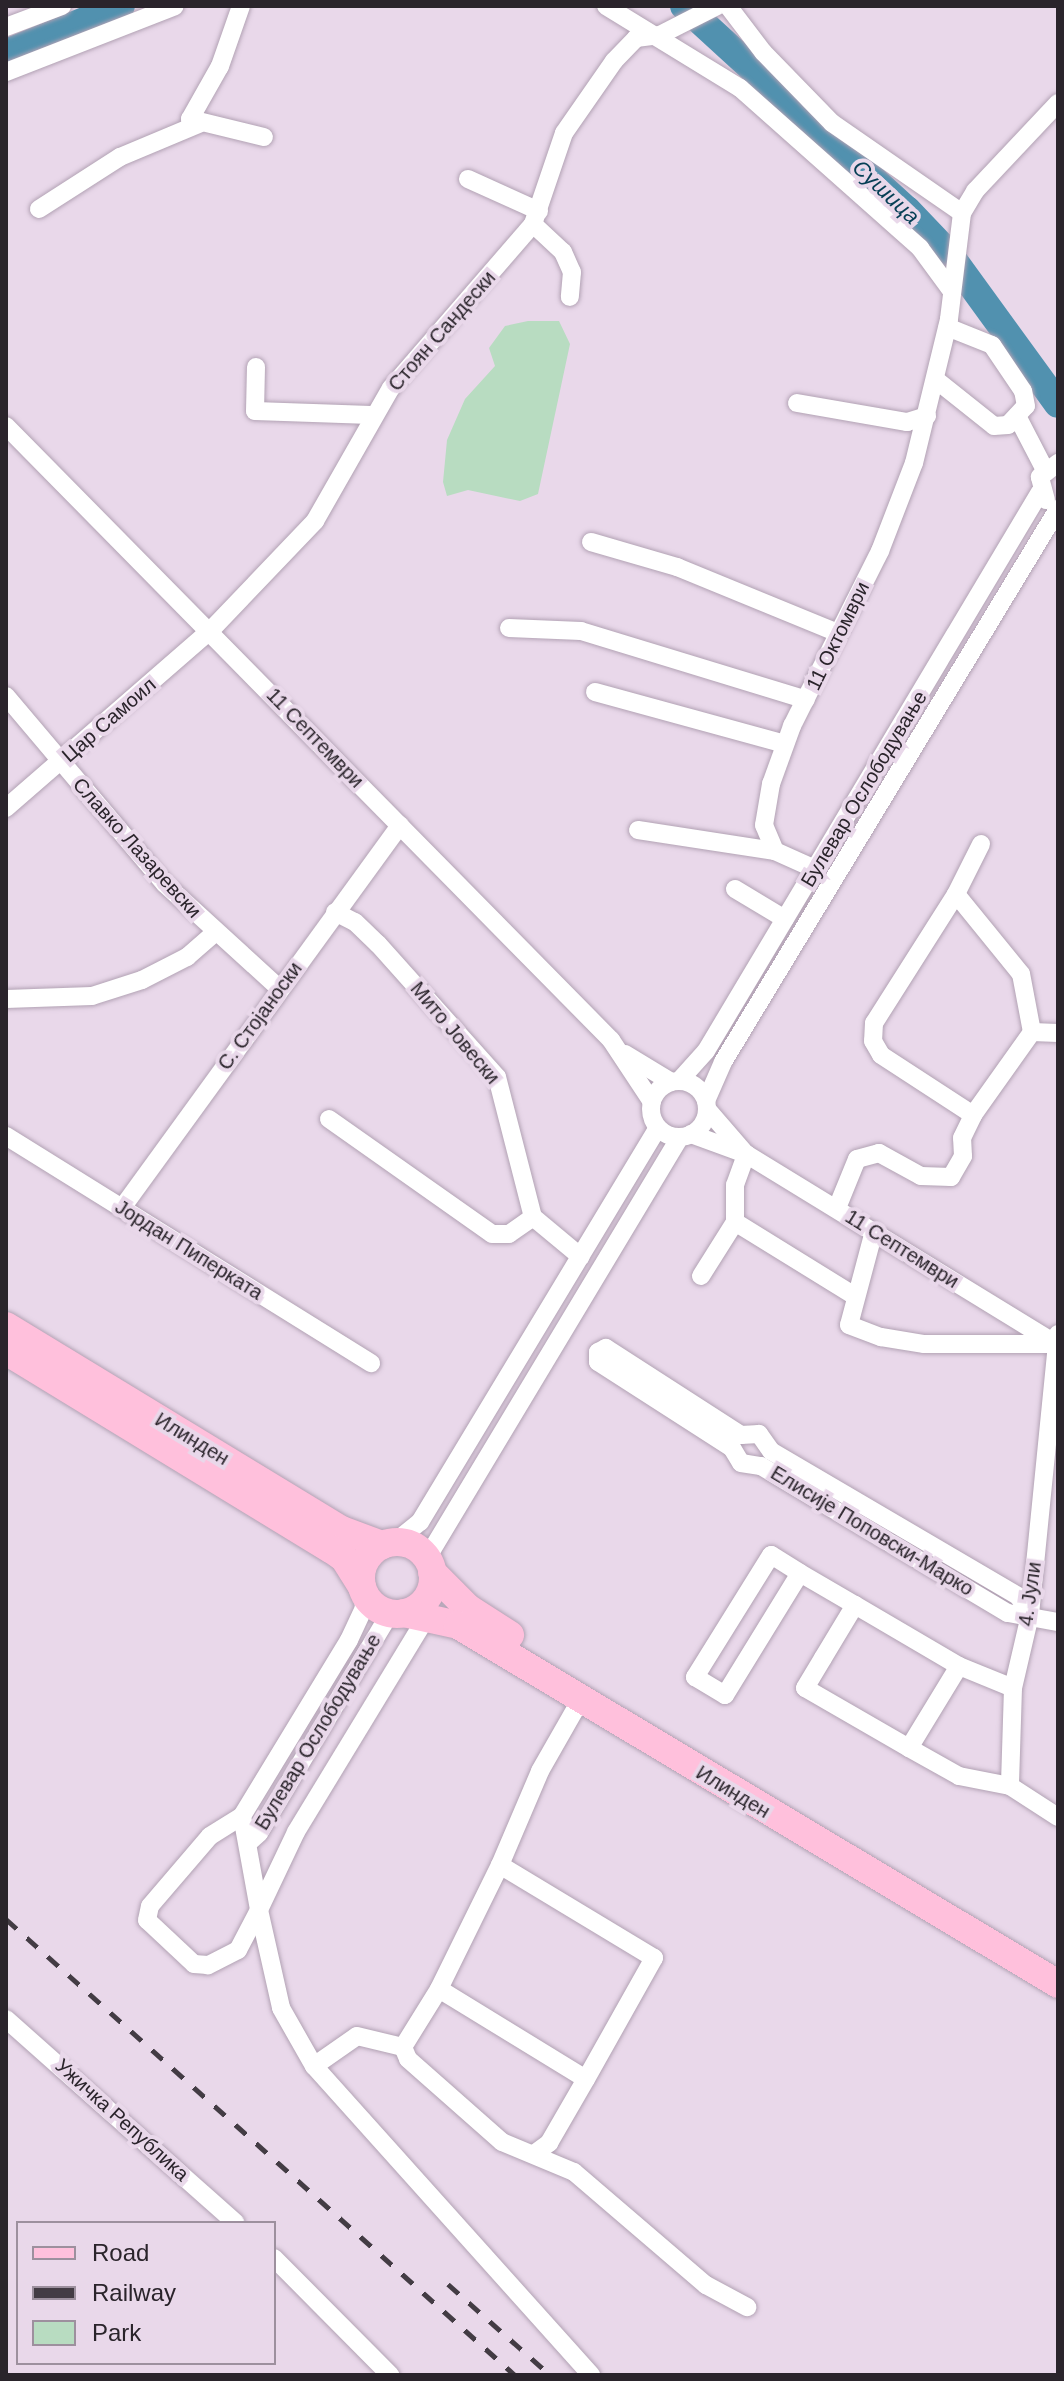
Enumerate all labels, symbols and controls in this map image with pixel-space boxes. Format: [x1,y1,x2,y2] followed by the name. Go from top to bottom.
[847,154,925,230] water label: Сушица
[383,266,501,396] street label: Стоян Сандески
[801,578,875,694] street label: 11 Октомври
[57,673,161,767] street label: Цар Самоил
[261,683,369,793] street label: 11 Септември
[796,687,932,891] street label: Булевар Ослободување
[68,773,206,923] street label: Славко Лазаревски
[213,957,307,1075] street label: С. Стојаноски
[405,977,505,1089] street label: Мито Јовески
[111,1195,267,1305] street label: Јордан Пиперката
[841,1205,963,1293] street label: 11 Септември
[151,1408,233,1470] street label: Илинден
[766,1461,978,1601] street label: Елисије Поповски-Марко
[1014,1560,1046,1628] street label: 4. Јули
[250,1630,386,1834] street label: Булевар Ослободување
[692,1761,774,1823] street label: Илинден
[50,2054,194,2186] street label: Ужичка Република
[16,2221,276,2365] legend
[92,2239,149,2266] text: Road
[92,2279,176,2306] text: Railway
[92,2319,141,2346] text: Park

